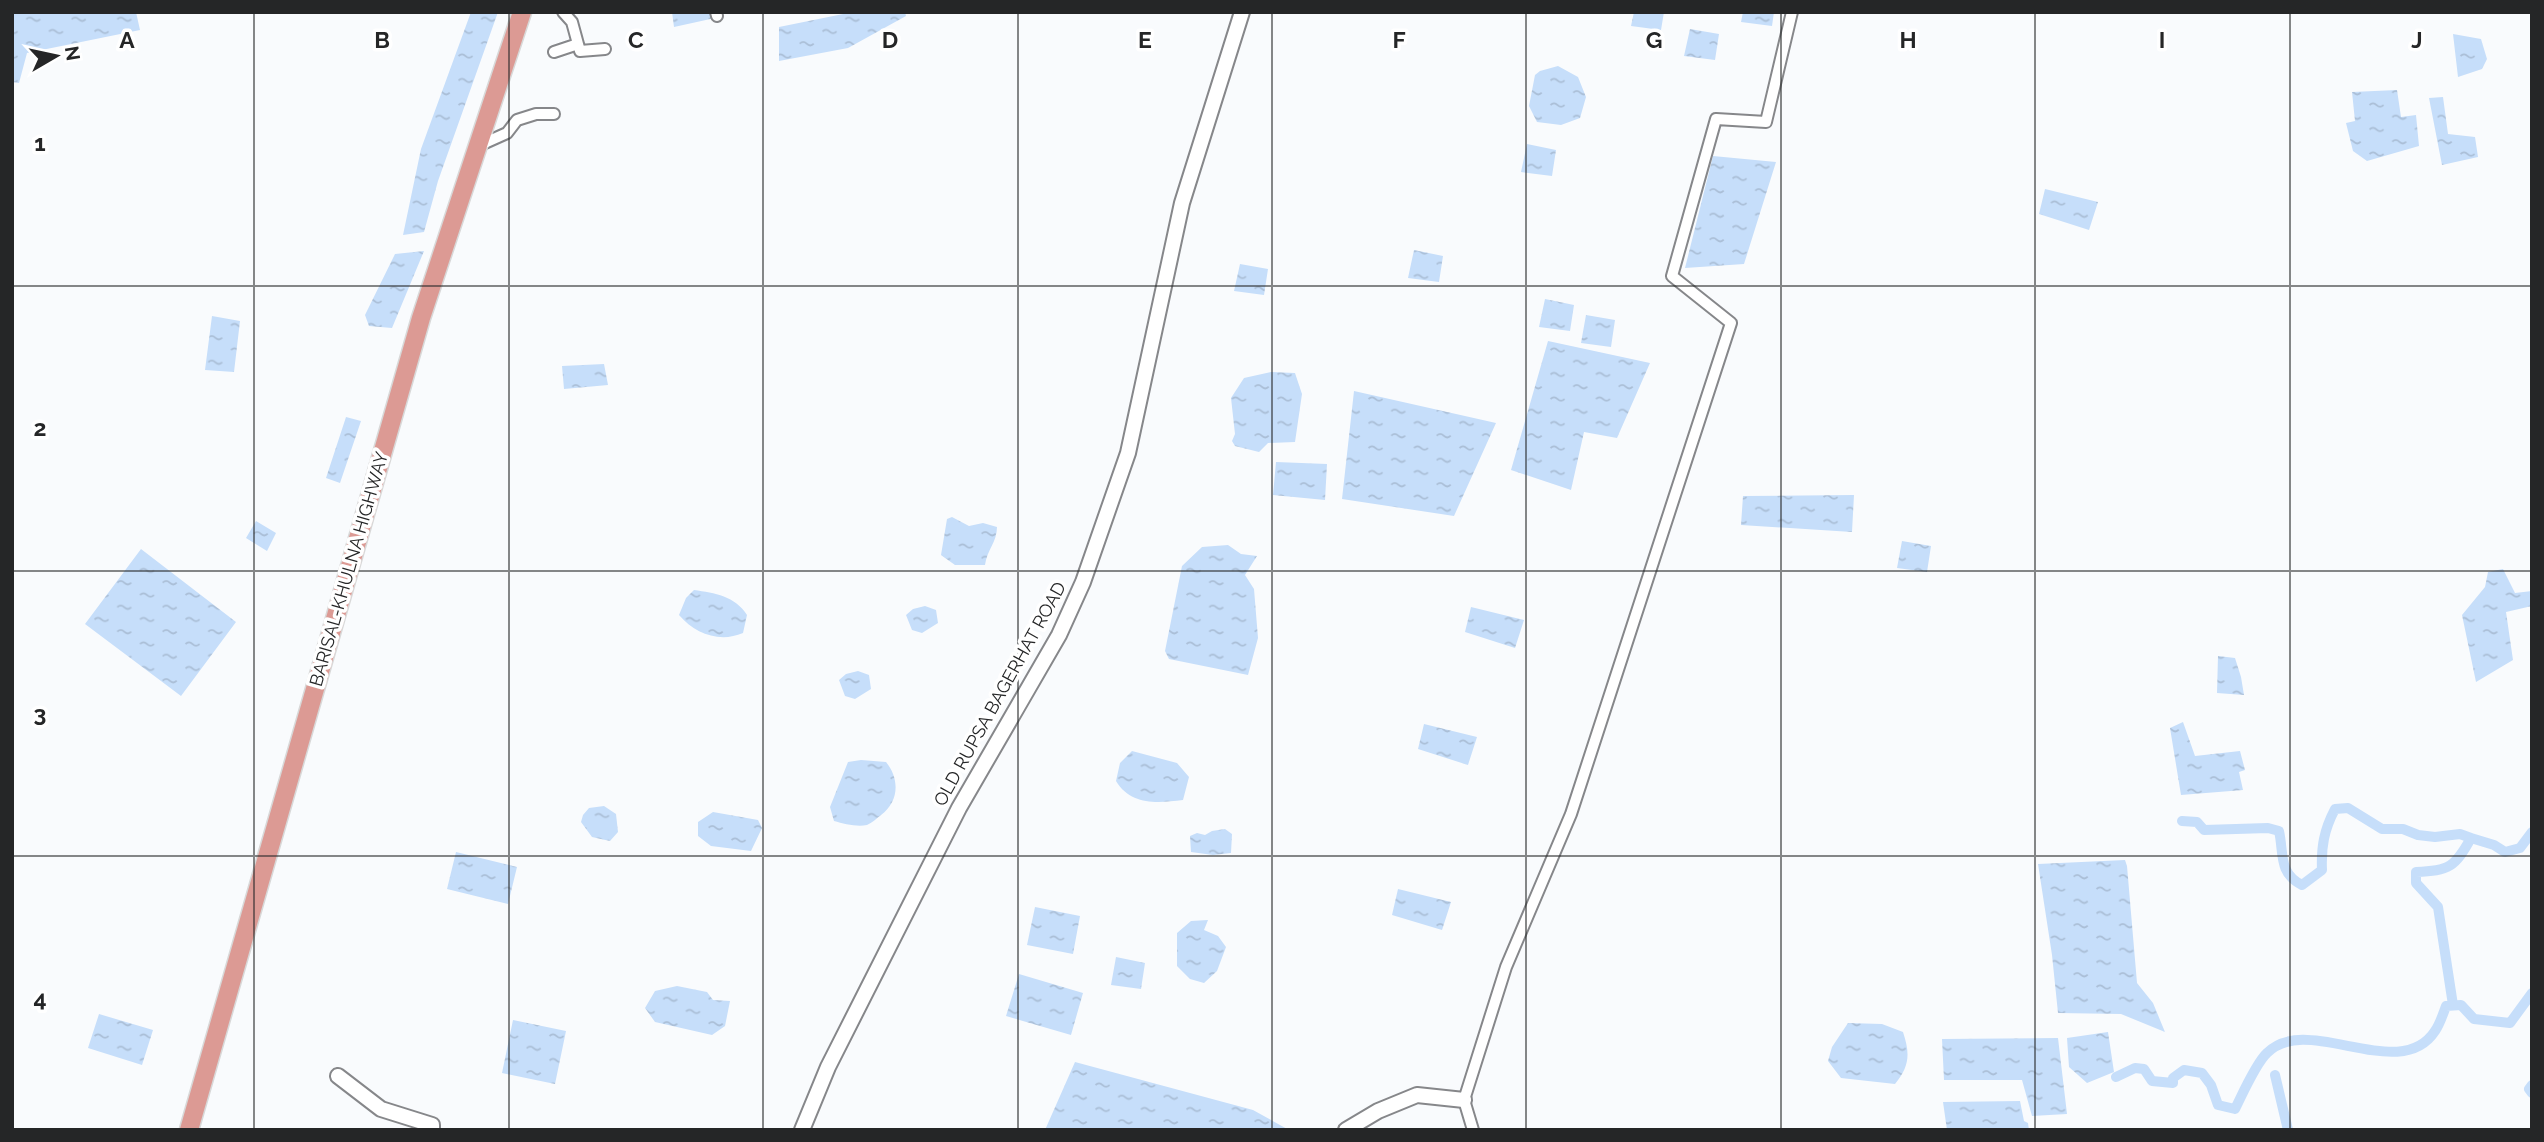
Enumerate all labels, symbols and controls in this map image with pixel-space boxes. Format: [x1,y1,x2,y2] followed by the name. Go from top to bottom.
[21,21,91,91] north arrow
[119,26,135,53] text: A
[374,26,390,53] text: B
[628,26,644,53] text: C
[882,26,898,53] text: D
[1138,26,1152,53] text: E
[1392,26,1406,53] text: F
[1646,26,1662,53] text: G
[1899,26,1917,53] text: H
[2159,26,2165,53] text: I
[2411,26,2423,53] text: J
[61,44,85,62] text: N
[34,129,46,156] text: 1
[34,414,46,441] text: 2
[305,449,392,689] street label: BARISAL-KHULNA HIGHWAY
[929,578,1070,810] street label: OLD RUPSA BAGERHAT ROAD
[34,700,46,727] text: 3
[33,985,47,1012] text: 4

